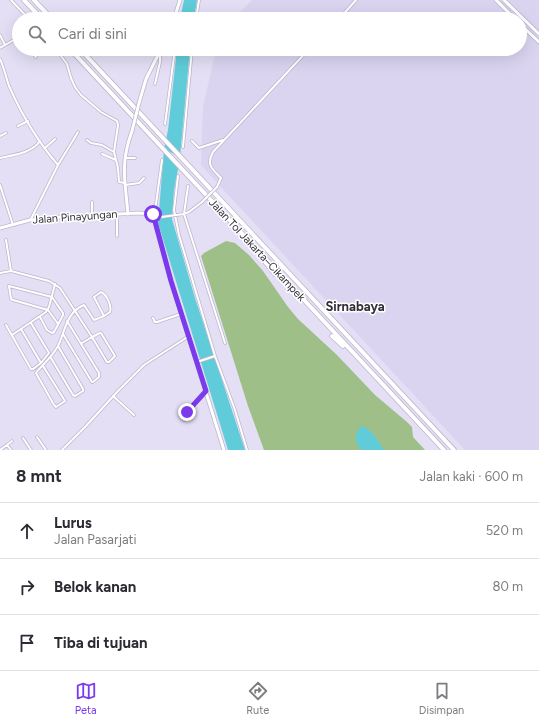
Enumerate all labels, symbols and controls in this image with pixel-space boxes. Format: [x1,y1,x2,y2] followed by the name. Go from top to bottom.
[12,12,527,56] search box
[26,23,48,45] icon: search
[58,25,127,43] text: Cari di sini
[206,196,308,304] street label: Jalan Tol Jakarta–Cikampek
[144,205,162,223] route start
[32,208,118,226] street label: Jalan Pinayungan
[325,299,385,314] district label: Sirnabaya
[178,403,196,421] route end
[16,466,62,486] text: 8 mnt
[420,469,523,484] text: Jalan kaki · 600 m
[54,514,92,532] text: Lurus
[16,520,38,542] icon: ahead
[486,523,523,538] text: 520 m
[54,532,136,547] text: Jalan Pasarjati
[16,576,38,598] icon: right
[54,578,136,596] text: Belok kanan
[492,579,523,594] text: 80 m
[16,632,38,654] icon: arrive
[54,634,148,652] text: Tiba di tujuan
[75,680,97,717] tab: Peta
[246,680,269,717] tab: Rute
[419,680,464,717] tab: Disimpan

